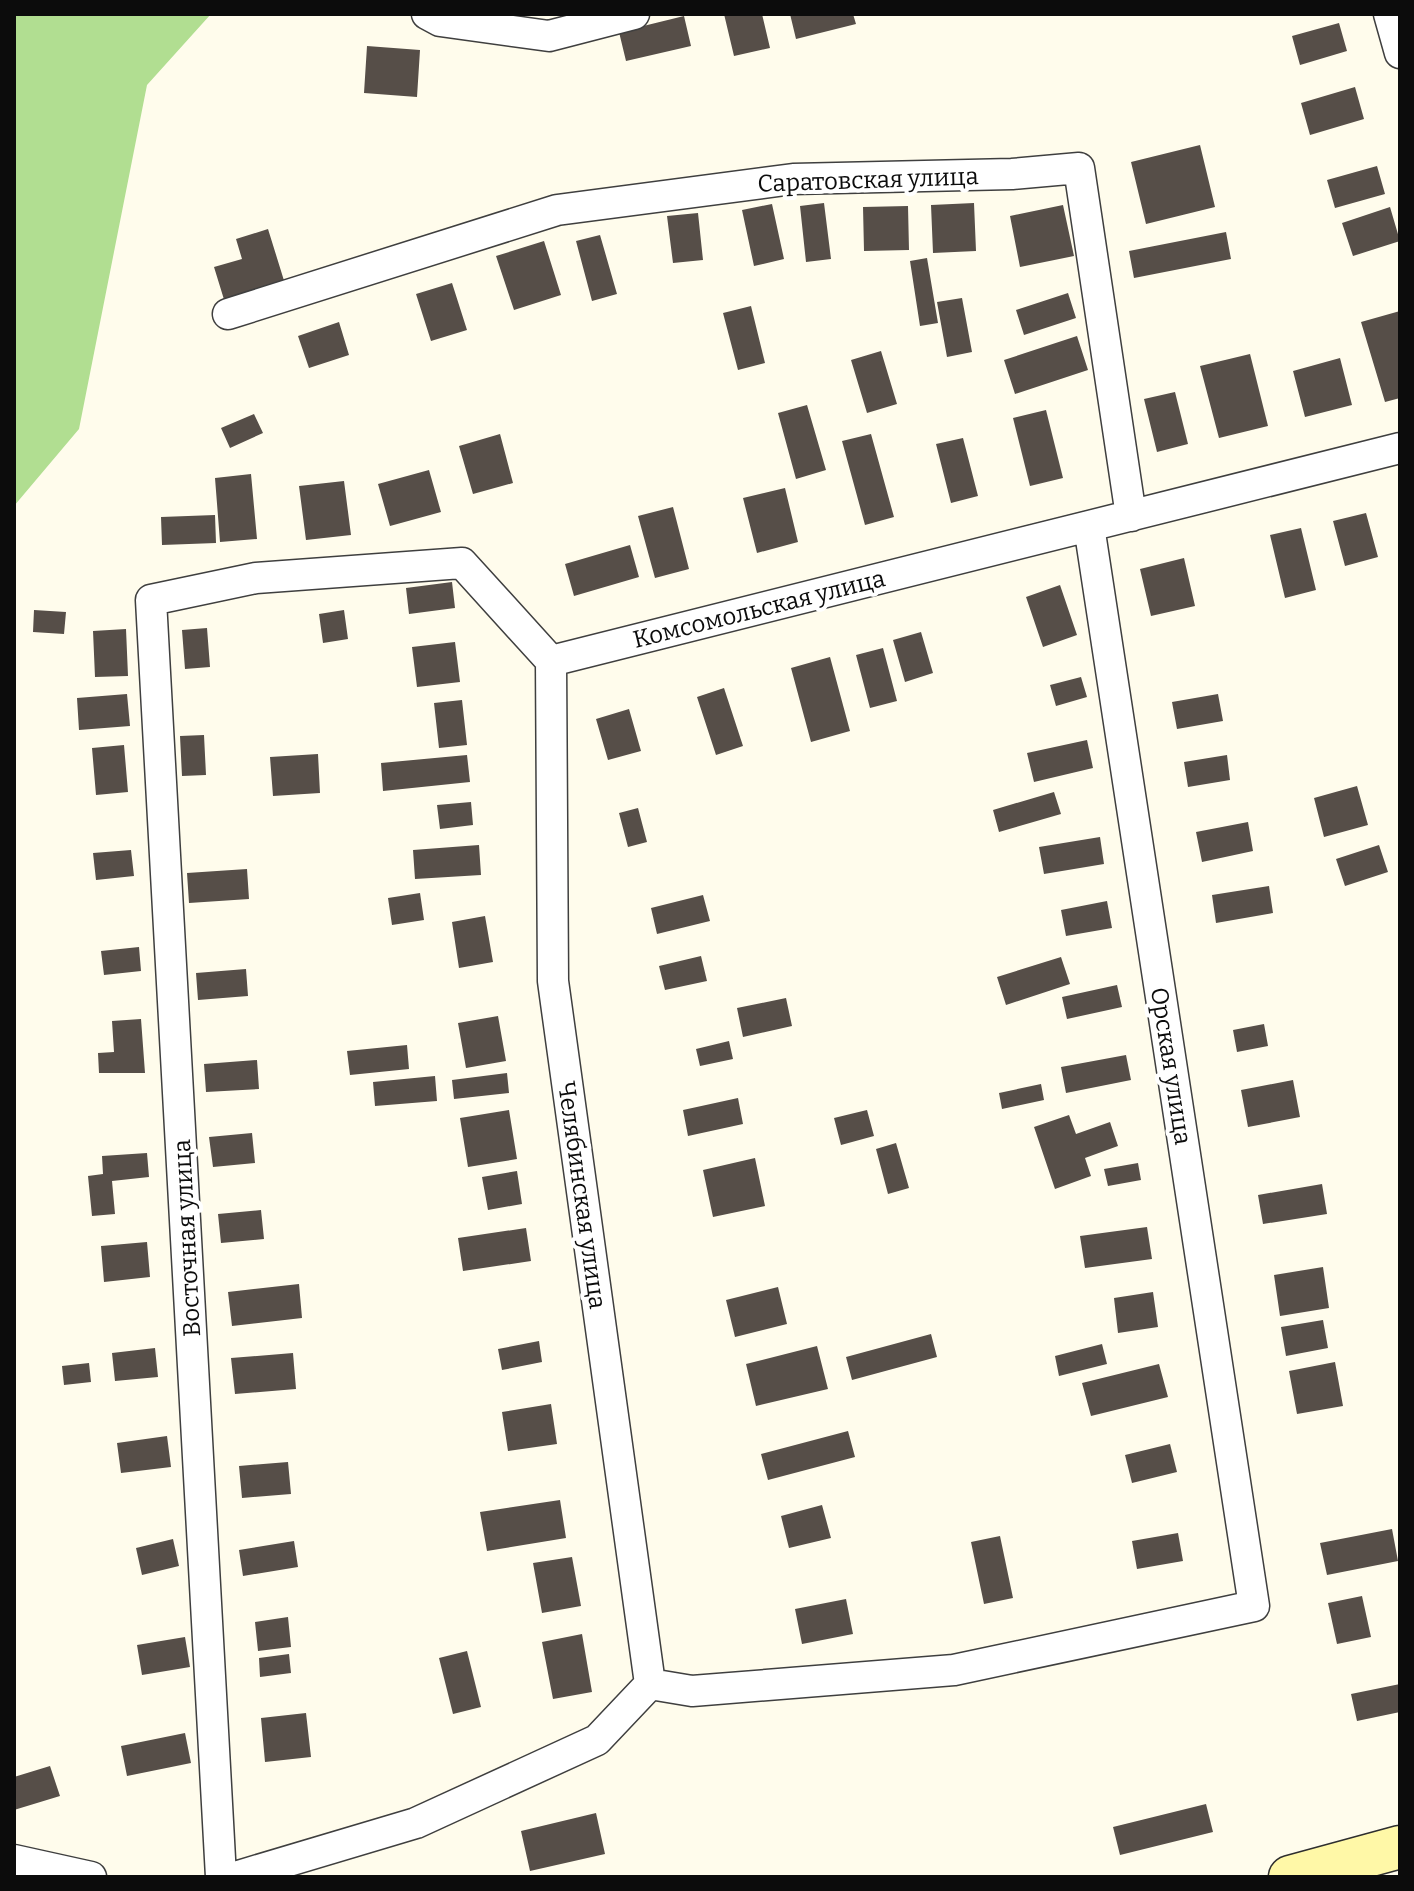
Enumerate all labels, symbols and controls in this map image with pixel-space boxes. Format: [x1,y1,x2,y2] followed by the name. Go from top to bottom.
[757,162,979,198] street label: Саратовская улица
[630,564,888,654] street label: Комсомольская улица
[1145,985,1197,1147] street label: Орская улица
[552,1079,612,1311] street label: Челябинская улица
[168,1139,206,1337] street label: Восточная улица

